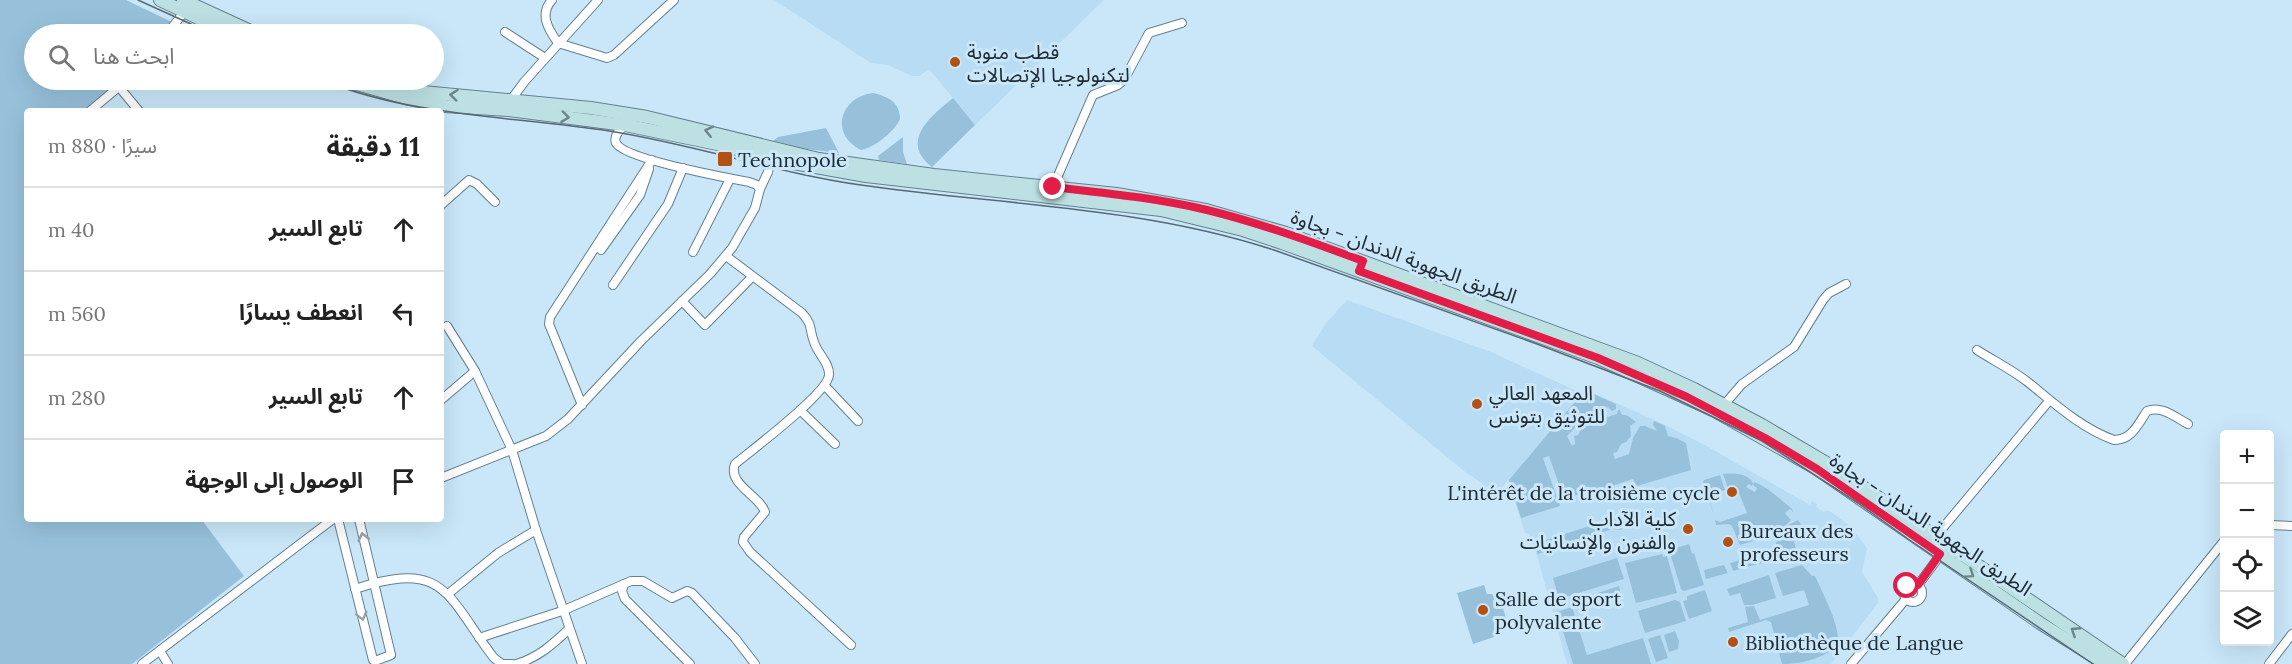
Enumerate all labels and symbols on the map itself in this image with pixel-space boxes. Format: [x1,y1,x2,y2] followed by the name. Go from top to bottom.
[967,39,1130,88] place label: قطب منوبة لتكنولوجيا الإتصالات
[948,55,962,69] marker: قطب منوبة لتكنولوجيا الإتصالات
[450,90,459,102] one-way arrow
[560,110,570,123] one-way arrow
[705,126,715,139] one-way arrow
[738,147,847,172] place label: Technopole
[716,150,734,168] marker: Technopole
[1039,173,1065,199] route end
[1287,203,1520,309] street label: الطريق الجهوية الدندان - بجاوة
[1489,380,1605,429] place label: المعهد العالي للتوثيق بتونس
[1470,397,1484,411] marker: المعهد العالي للتوثيق بتونس
[1825,447,2037,602] street label: الطريق الجهوية الدندان - بجاوة
[1447,480,1720,505] place label: L'intérêt de la troisième cycle
[1725,485,1739,499] marker: L'intérêt de la troisième cycle
[1520,506,1677,555] place label: كلية الآداب والفنون والإنسانيات
[1740,518,1854,566] place label: Bureaux des professeurs
[1681,522,1695,536] marker: كلية الآداب والفنون والإنسانيات
[357,533,370,543] one-way arrow
[1721,535,1735,549] marker: Bureaux des professeurs
[1963,567,1974,578] one-way arrow
[1893,572,1919,598] route start
[1495,586,1621,634] place label: Salle de sport polyvalente
[1476,603,1490,617] marker: Salle de sport polyvalente
[355,611,368,621] one-way arrow
[2071,627,2082,638] one-way arrow
[1745,630,1964,655] place label: Bibliothèque de Langue
[1726,635,1740,649] marker: Bibliothèque de Langue

